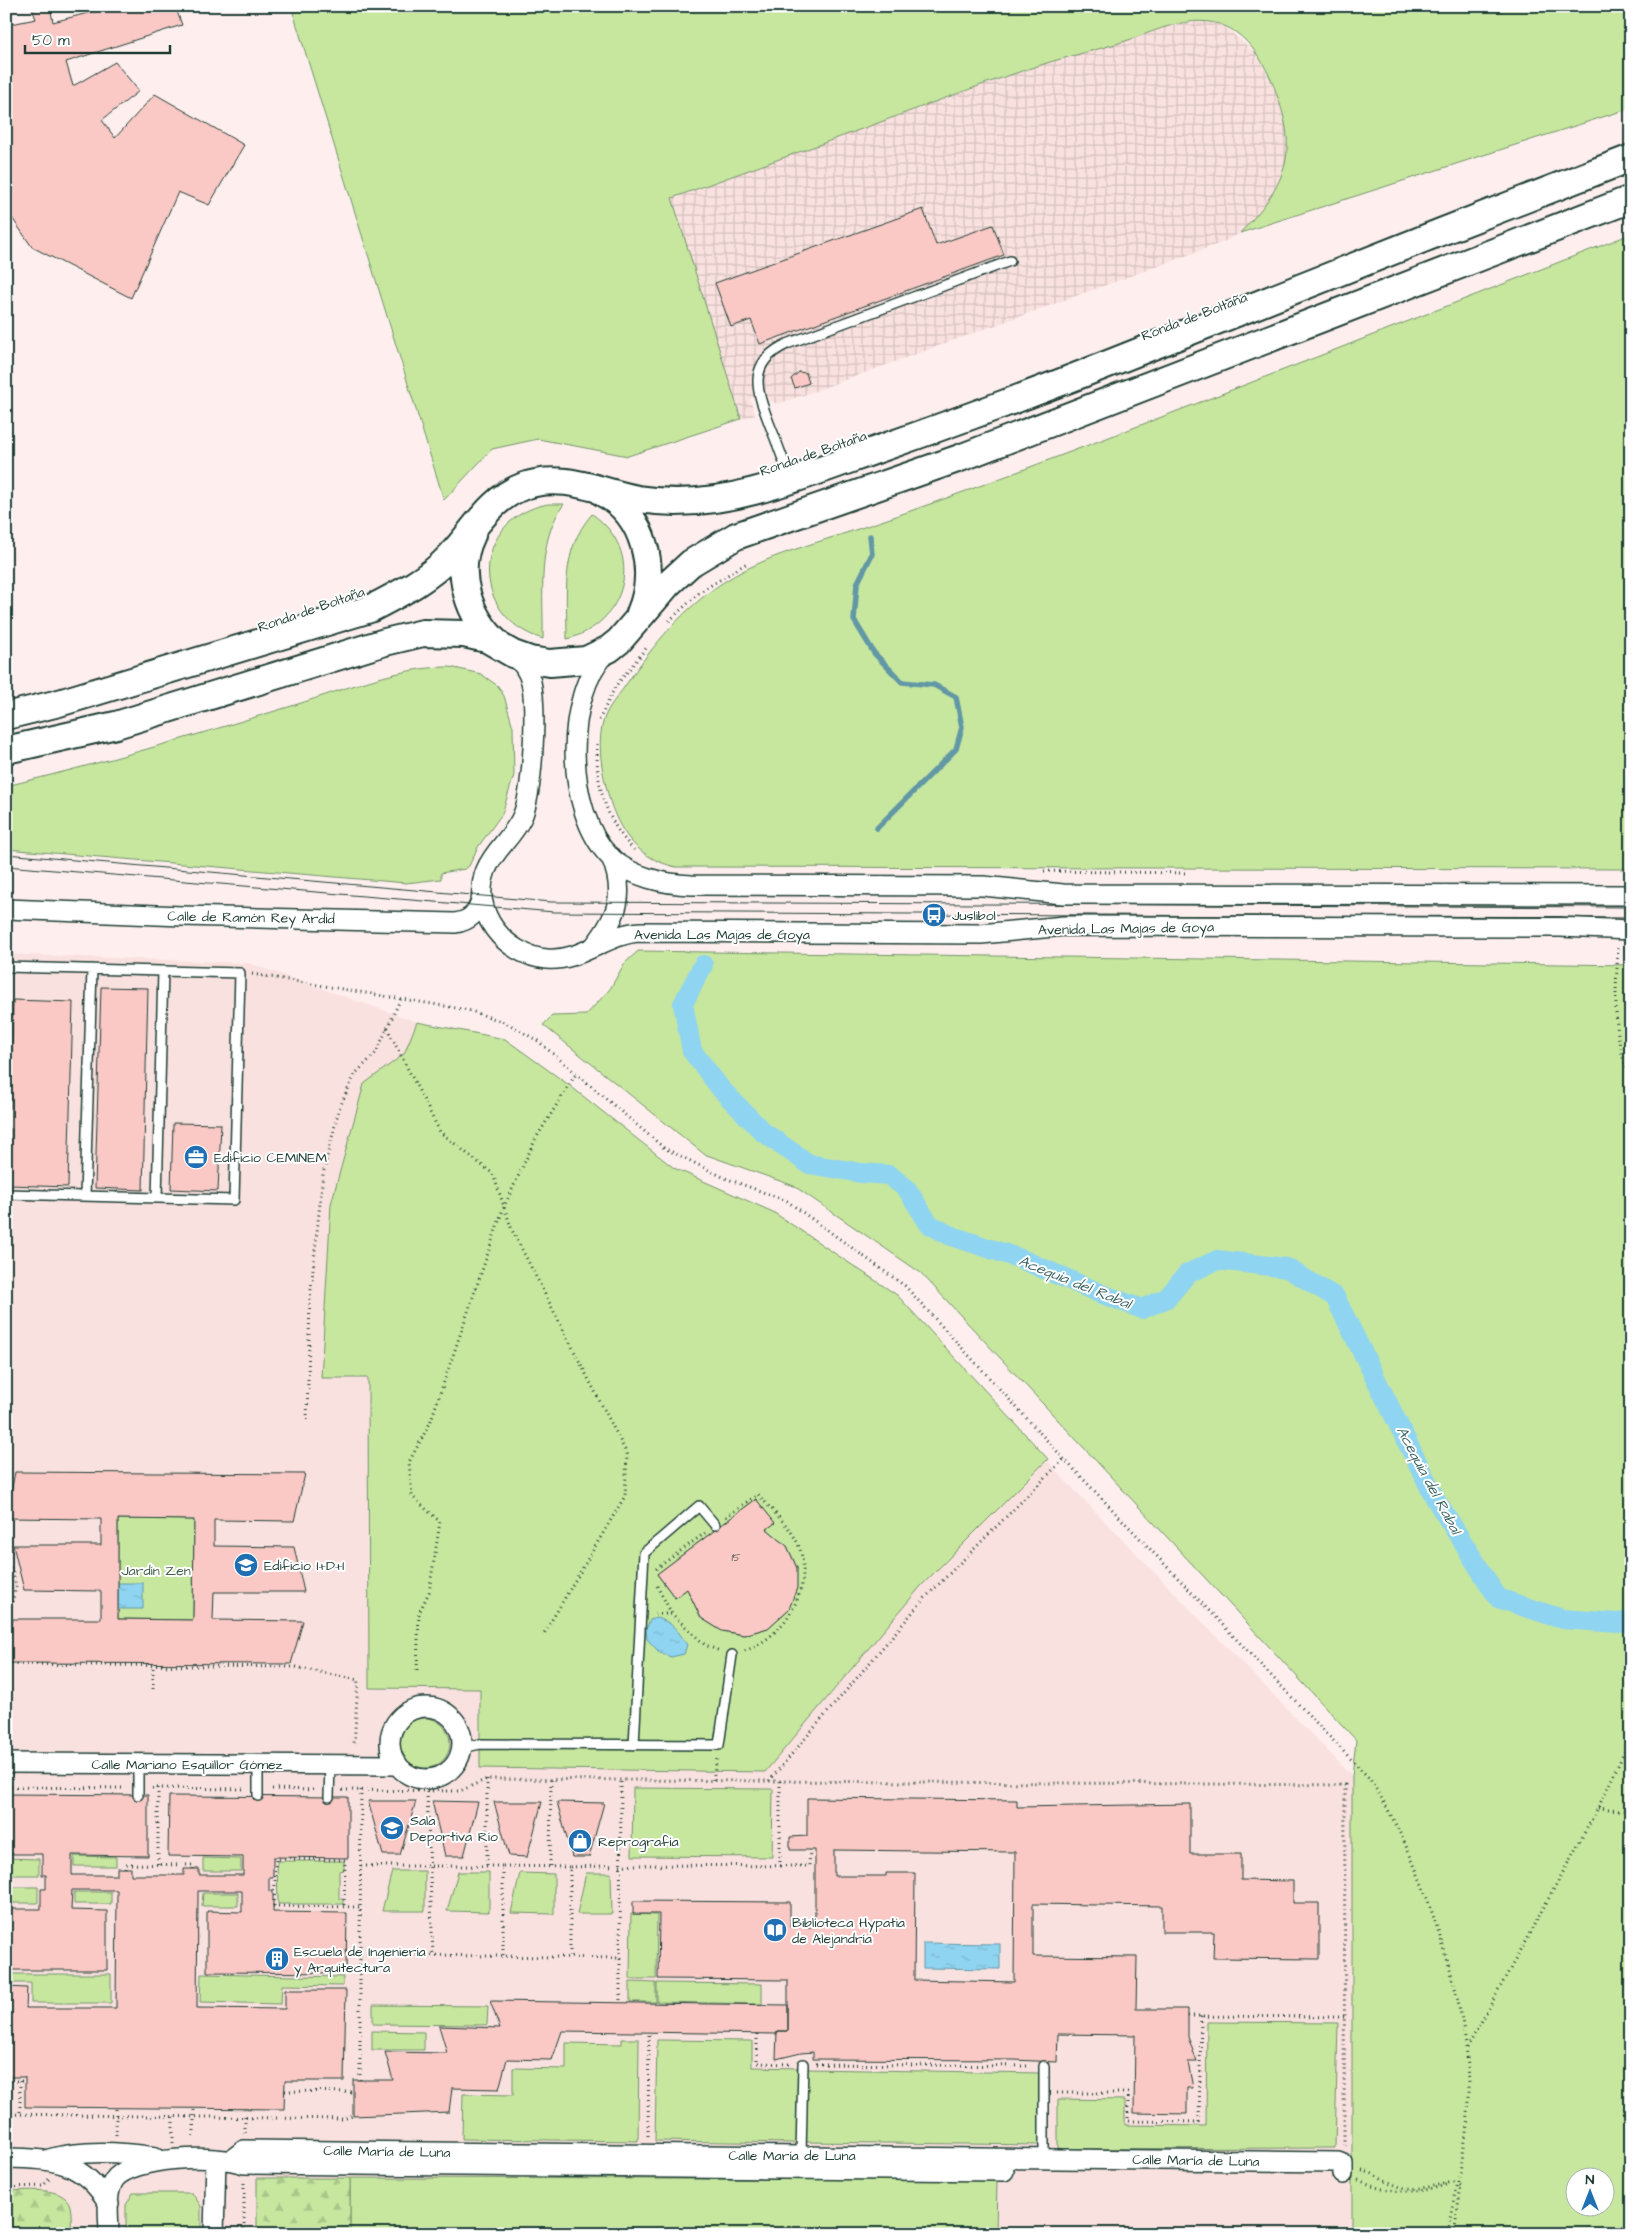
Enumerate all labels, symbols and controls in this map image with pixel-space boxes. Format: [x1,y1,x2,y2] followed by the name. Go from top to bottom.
[25,22,170,54] scale bar
[32,30,70,51] text: 50 m
[1138,288,1250,346] street label: Ronda de Boltaña
[757,426,870,482] street label: Ronda de Boltaña
[255,582,368,638] street label: Ronda de Boltaña
[921,902,947,928] bus stop icon: Juslibol
[952,906,996,926] place label: Juslibol
[167,907,335,929] street label: Calle de Ramón Rey Ardid
[1038,917,1214,941] street label: Avenida Las Majas de Goya
[634,925,810,945] street label: Avenida Las Majas de Goya
[183,1144,209,1170] office icon: Edificio CEMINEM
[214,1148,327,1168] place label: Edificio CEMINEM
[1016,1250,1136,1315] water label: Acequia del Rabal
[1391,1423,1467,1539] water label: Acequia del Rabal
[731,1550,741,1565] house number: 15
[233,1552,259,1578] school or university icon: Edificio I+D+I
[264,1556,344,1576] place label: Edificio I+D+I
[121,1561,191,1581] park label: Jardín Zen
[91,1755,283,1775] street label: Calle Mariano Esquillor Gómez
[410,1811,498,1847] place label: Sala Deportiva Río
[379,1815,405,1841] school or university icon: Sala Deportiva Río
[567,1828,593,1854] shop icon: Reprografía
[598,1832,679,1852] place label: Reprografía
[792,1913,905,1949] place label: Biblioteca Hypatia de Alejandría
[762,1917,788,1943] library icon: Biblioteca Hypatia de Alejandría
[294,1942,426,1978] place label: Escuela de Ingeniería y Arquitectura
[264,1946,290,1972] building icon: Escuela de Ingeniería y Arquitectura
[323,2141,451,2163] street label: Calle María de Luna
[728,2146,856,2166] street label: Calle María de Luna
[1132,2150,1260,2172] street label: Calle María de Luna
[1564,2168,1614,2218] north arrow
[1586,2170,1595,2190] text: N

